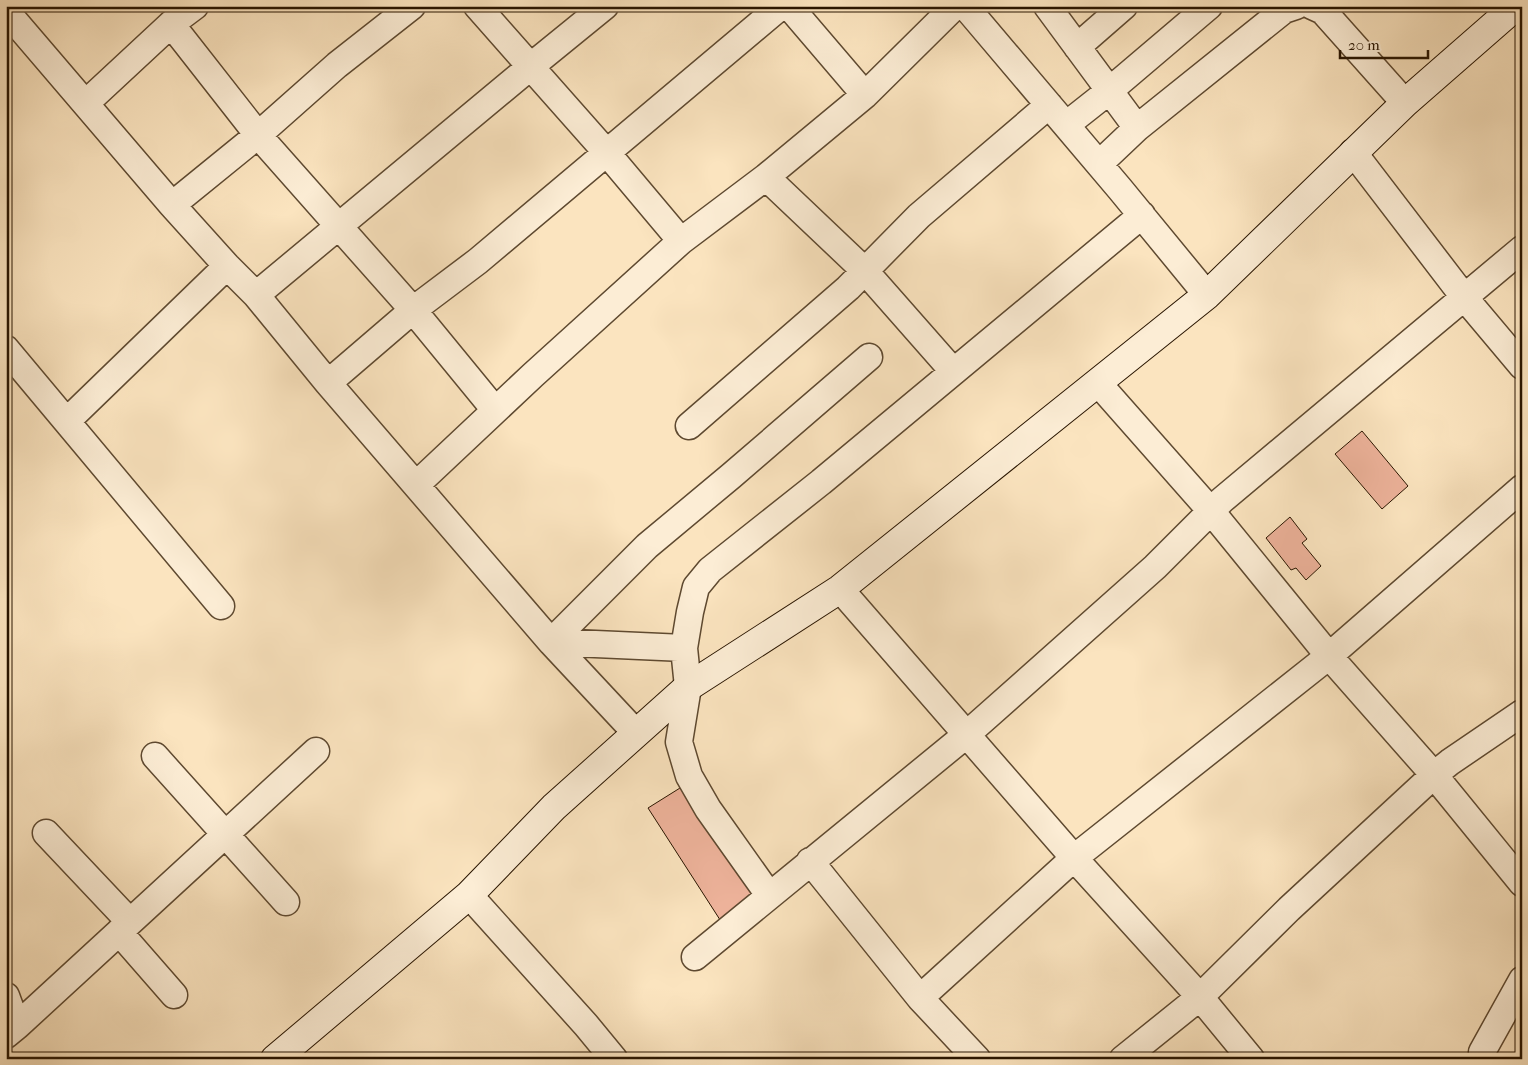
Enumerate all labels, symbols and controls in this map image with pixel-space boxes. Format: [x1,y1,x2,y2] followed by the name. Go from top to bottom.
[1340,28,1428,60] scale bar
[1348,36,1380,54] text: 20 m

